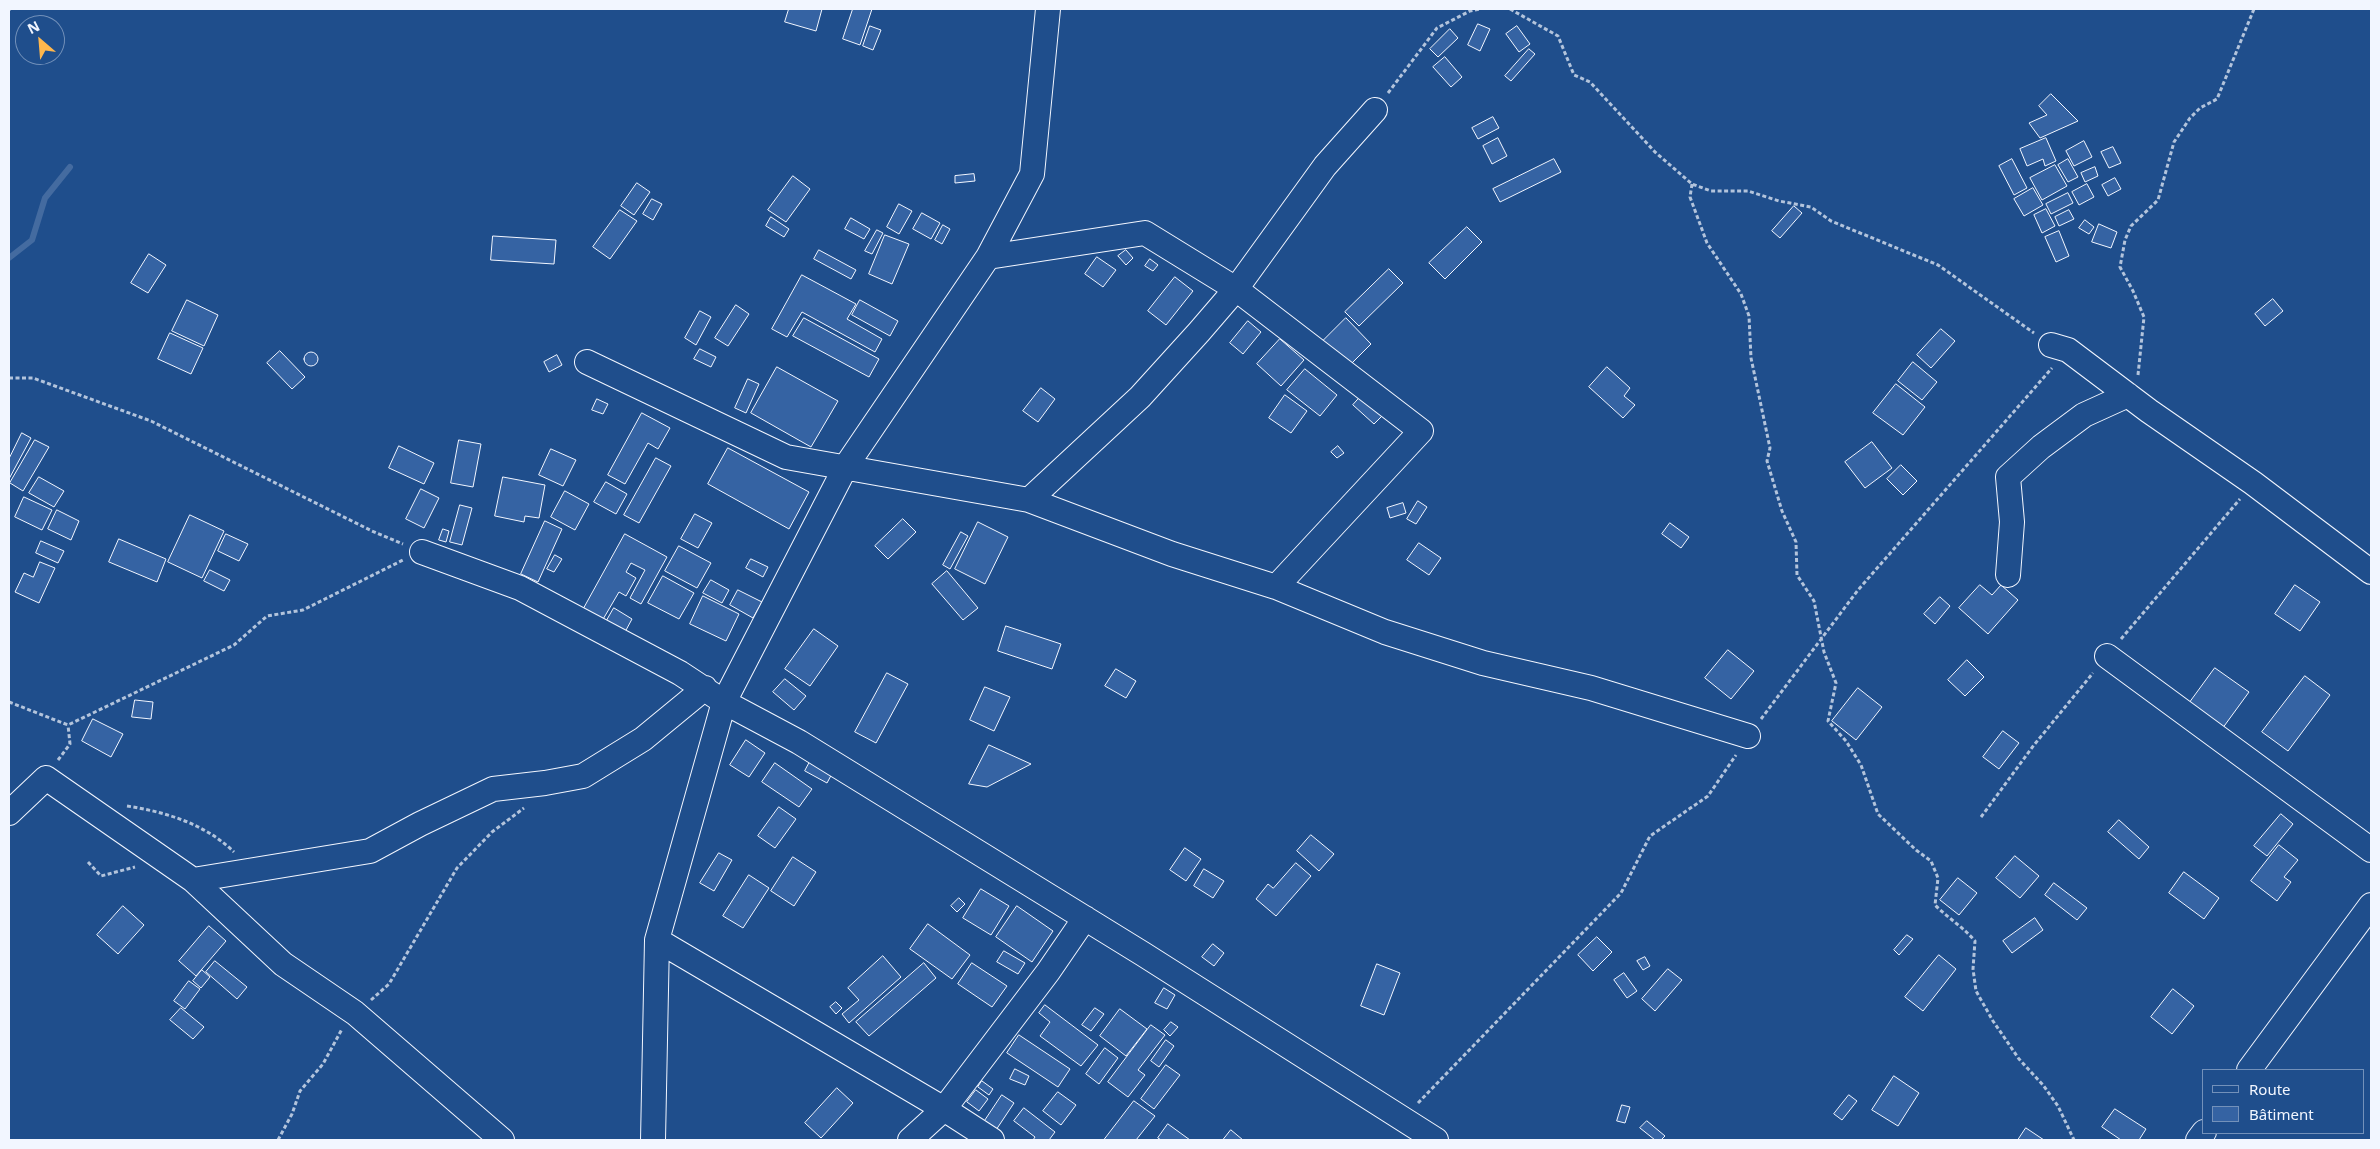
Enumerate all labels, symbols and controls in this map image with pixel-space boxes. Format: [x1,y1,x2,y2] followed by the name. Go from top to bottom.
[15,15,65,65] north arrow
[24,16,43,38] text: N
[2202,1069,2365,1134] legend
[2249,1079,2291,1099] text: Route
[2249,1104,2314,1124] text: Bâtiment

